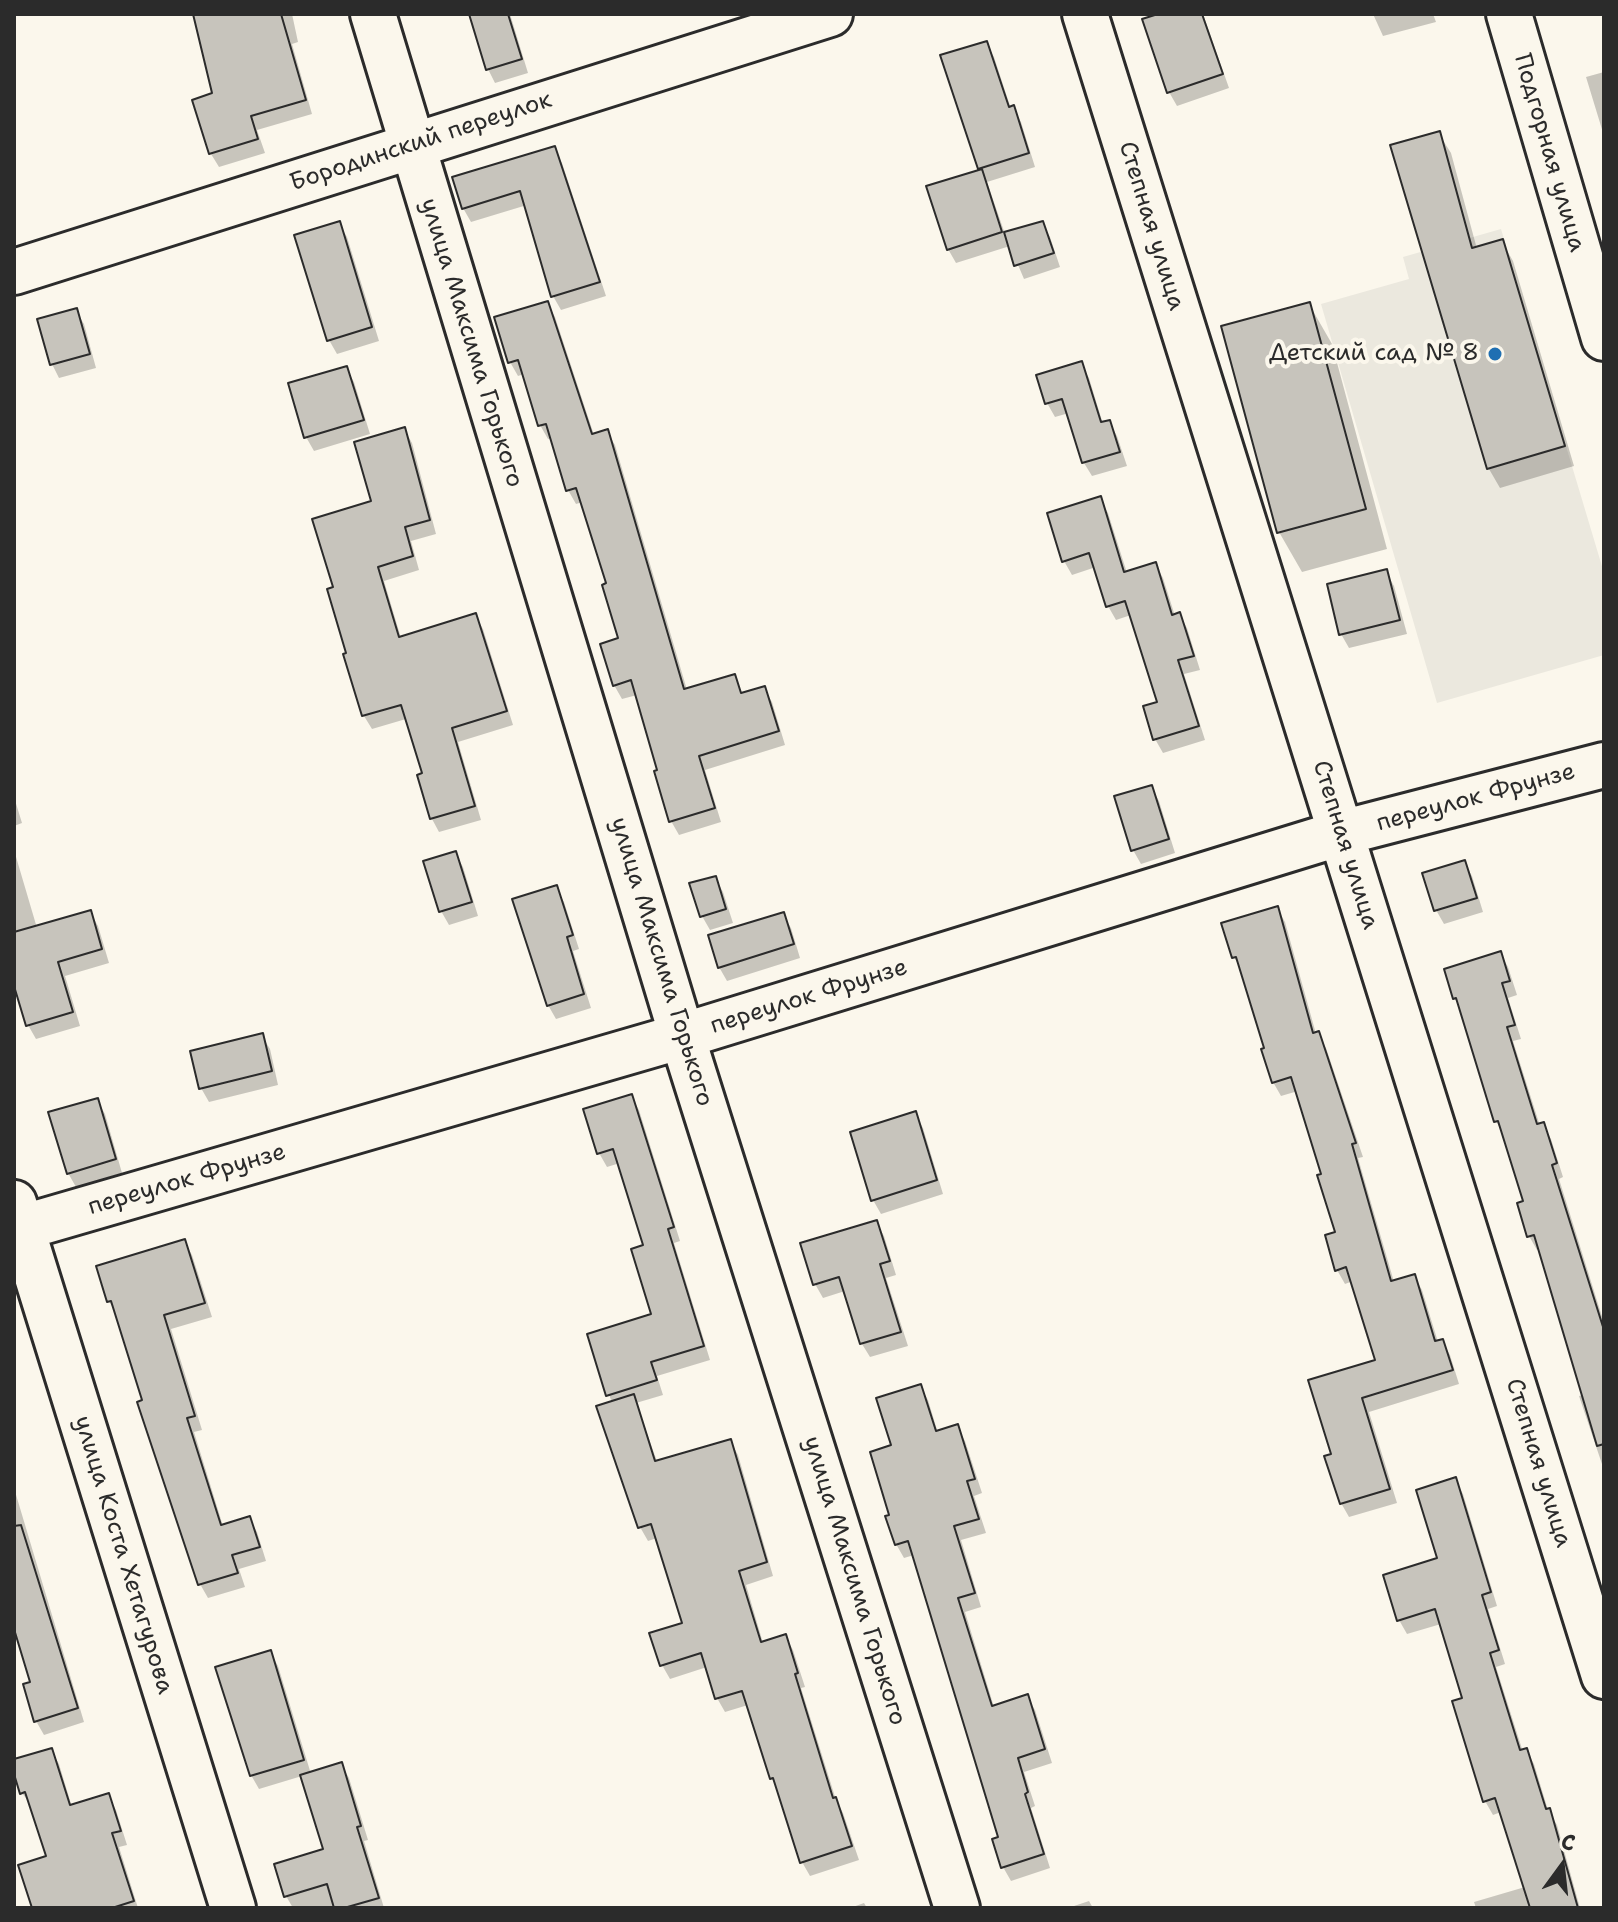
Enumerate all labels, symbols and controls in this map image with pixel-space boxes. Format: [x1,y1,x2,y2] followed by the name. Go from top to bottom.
[1507,51,1591,255] street label: Подгорная улица
[286,86,556,198] street label: Бородинский переулок
[1112,138,1190,314] street label: Степная улица
[413,195,529,491] street label: улица Максима Горького
[1269,340,1479,368] place label: Детский сад № 8
[1486,345,1504,363] marker: Детский сад № 8
[1306,757,1384,933] street label: Степная улица
[1374,758,1578,838] street label: переулок Фрунзе
[603,814,719,1110] street label: улица Максима Горького
[707,953,911,1041] street label: переулок Фрунзе
[85,1138,289,1222] street label: переулок Фрунзе
[1499,1375,1577,1551] street label: Степная улица
[67,1412,179,1698] street label: улица Коста Хетагурова
[796,1433,912,1729] street label: улица Максима Горького
[1522,1826,1602,1906] north arrow
[1558,1827,1579,1858] text: С

